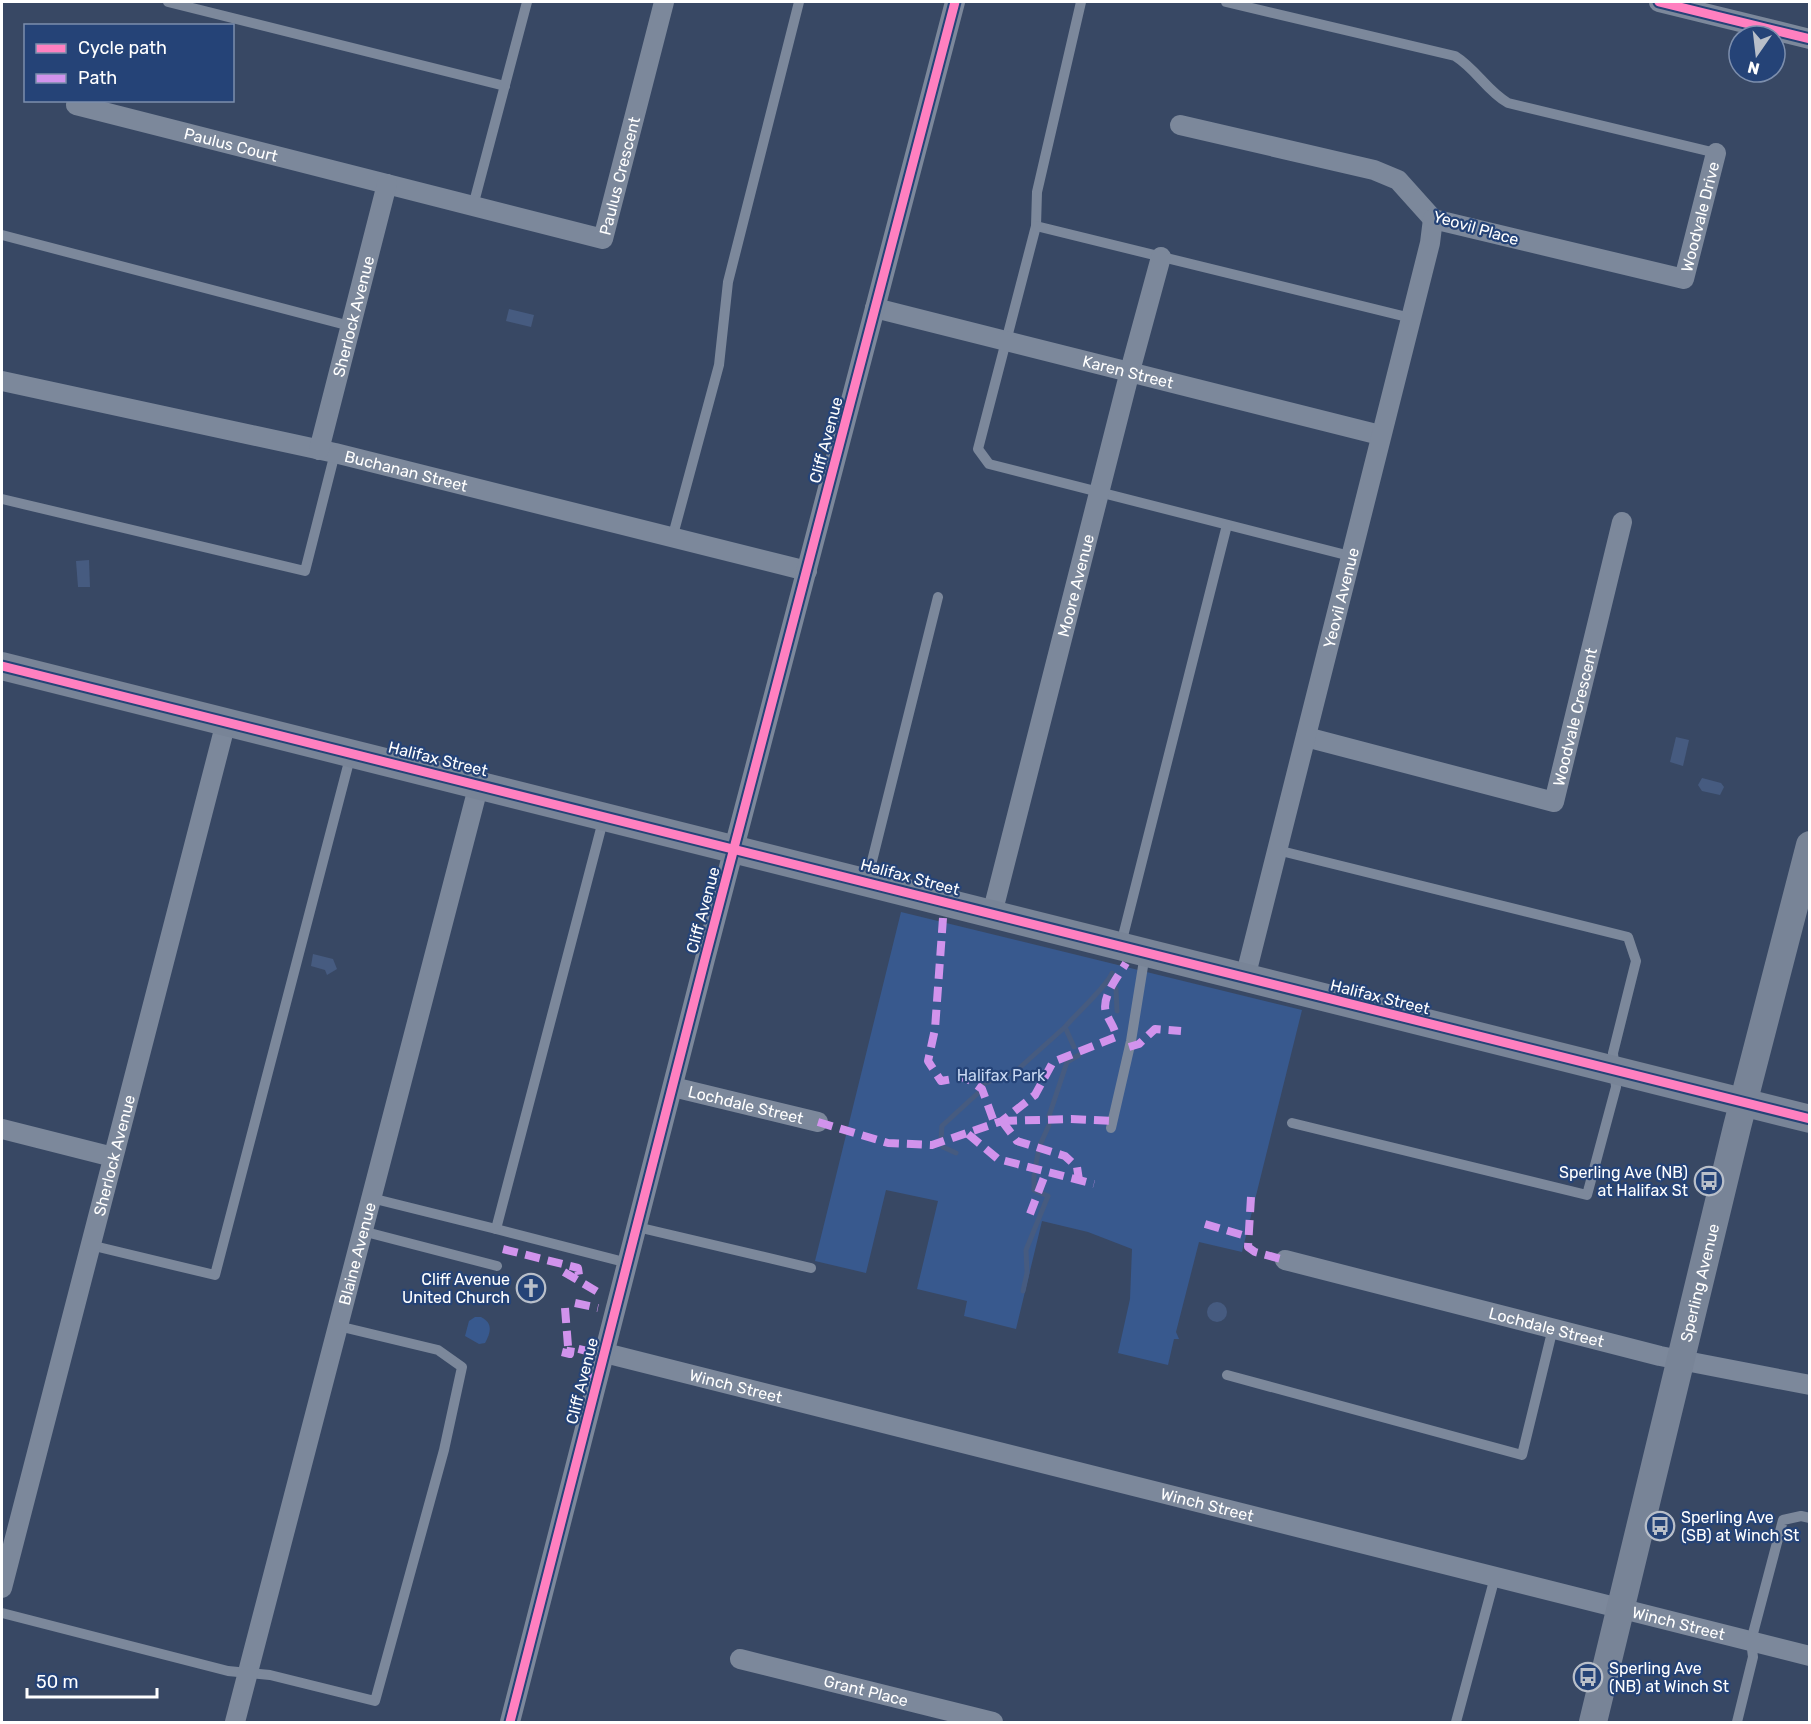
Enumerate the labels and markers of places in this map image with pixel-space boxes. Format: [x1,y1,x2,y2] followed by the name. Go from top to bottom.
[1559,1163,1688,1200] place label: Sperling Ave (NB) at Halifax St
[1693,1165,1725,1197] bus stop icon: Sperling Ave (NB) at Halifax St
[402,1270,510,1307] place label: Cliff Avenue United Church
[515,1272,547,1304] church icon: Cliff Avenue United Church
[1681,1508,1799,1545] place label: Sperling Ave (SB) at Winch St
[1644,1510,1676,1542] bus stop icon: Sperling Ave (SB) at Winch St
[1609,1659,1729,1696] place label: Sperling Ave (NB) at Winch St
[1572,1661,1604,1693] bus stop icon: Sperling Ave (NB) at Winch St

